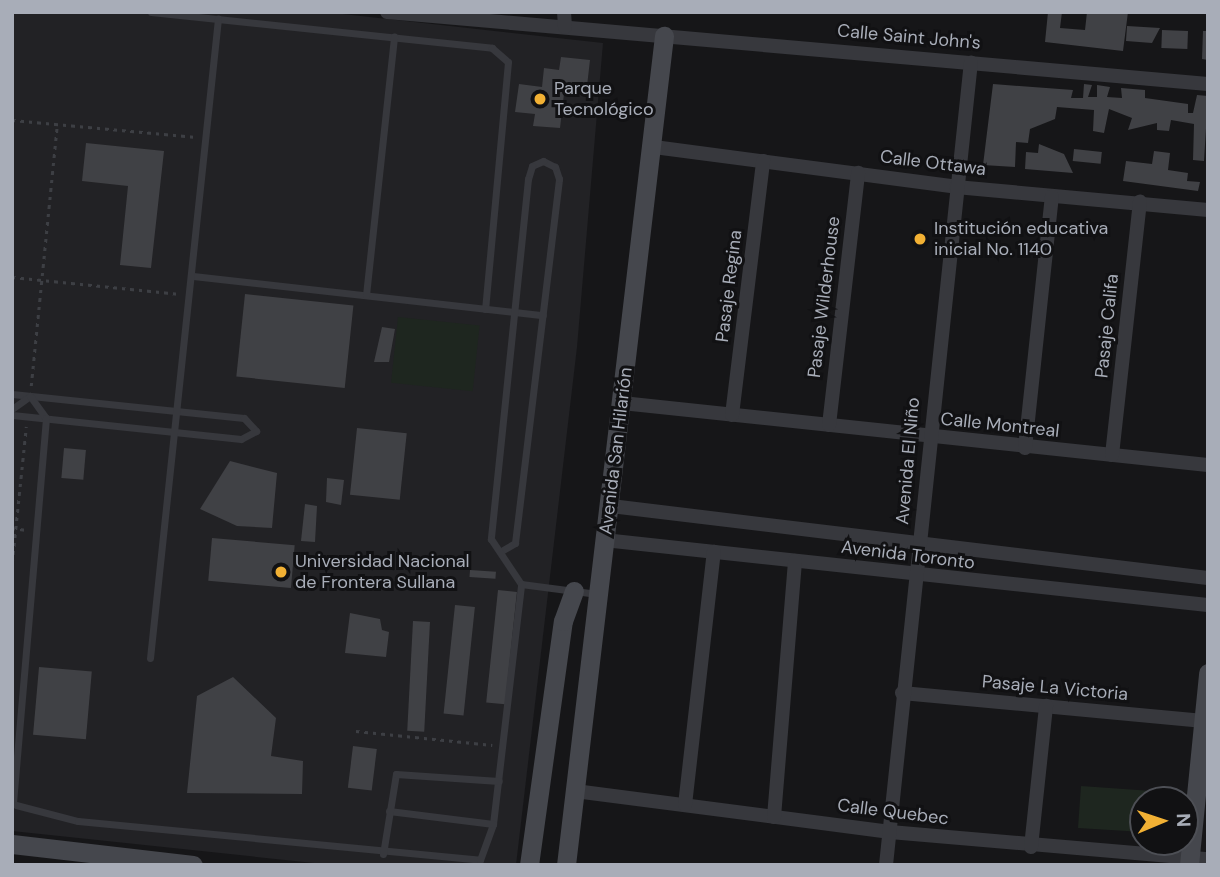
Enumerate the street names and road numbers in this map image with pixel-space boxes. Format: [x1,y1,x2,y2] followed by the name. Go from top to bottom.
[836,20,982,54] street label: Calle Saint John's
[879,146,987,180] street label: Calle Ottawa
[803,215,845,379] street label: Pasaje Wilderhouse
[711,229,747,343] street label: Pasaje Regina
[1091,273,1123,379] street label: Pasaje Califa
[595,366,637,536] street label: Avenida San Hilarión
[892,397,924,525] street label: Avenida El Niño
[940,408,1060,442] street label: Calle Montreal
[840,536,976,574] street label: Avenida Toronto
[981,671,1129,705] street label: Pasaje La Victoria
[836,794,950,830] street label: Calle Quebec

